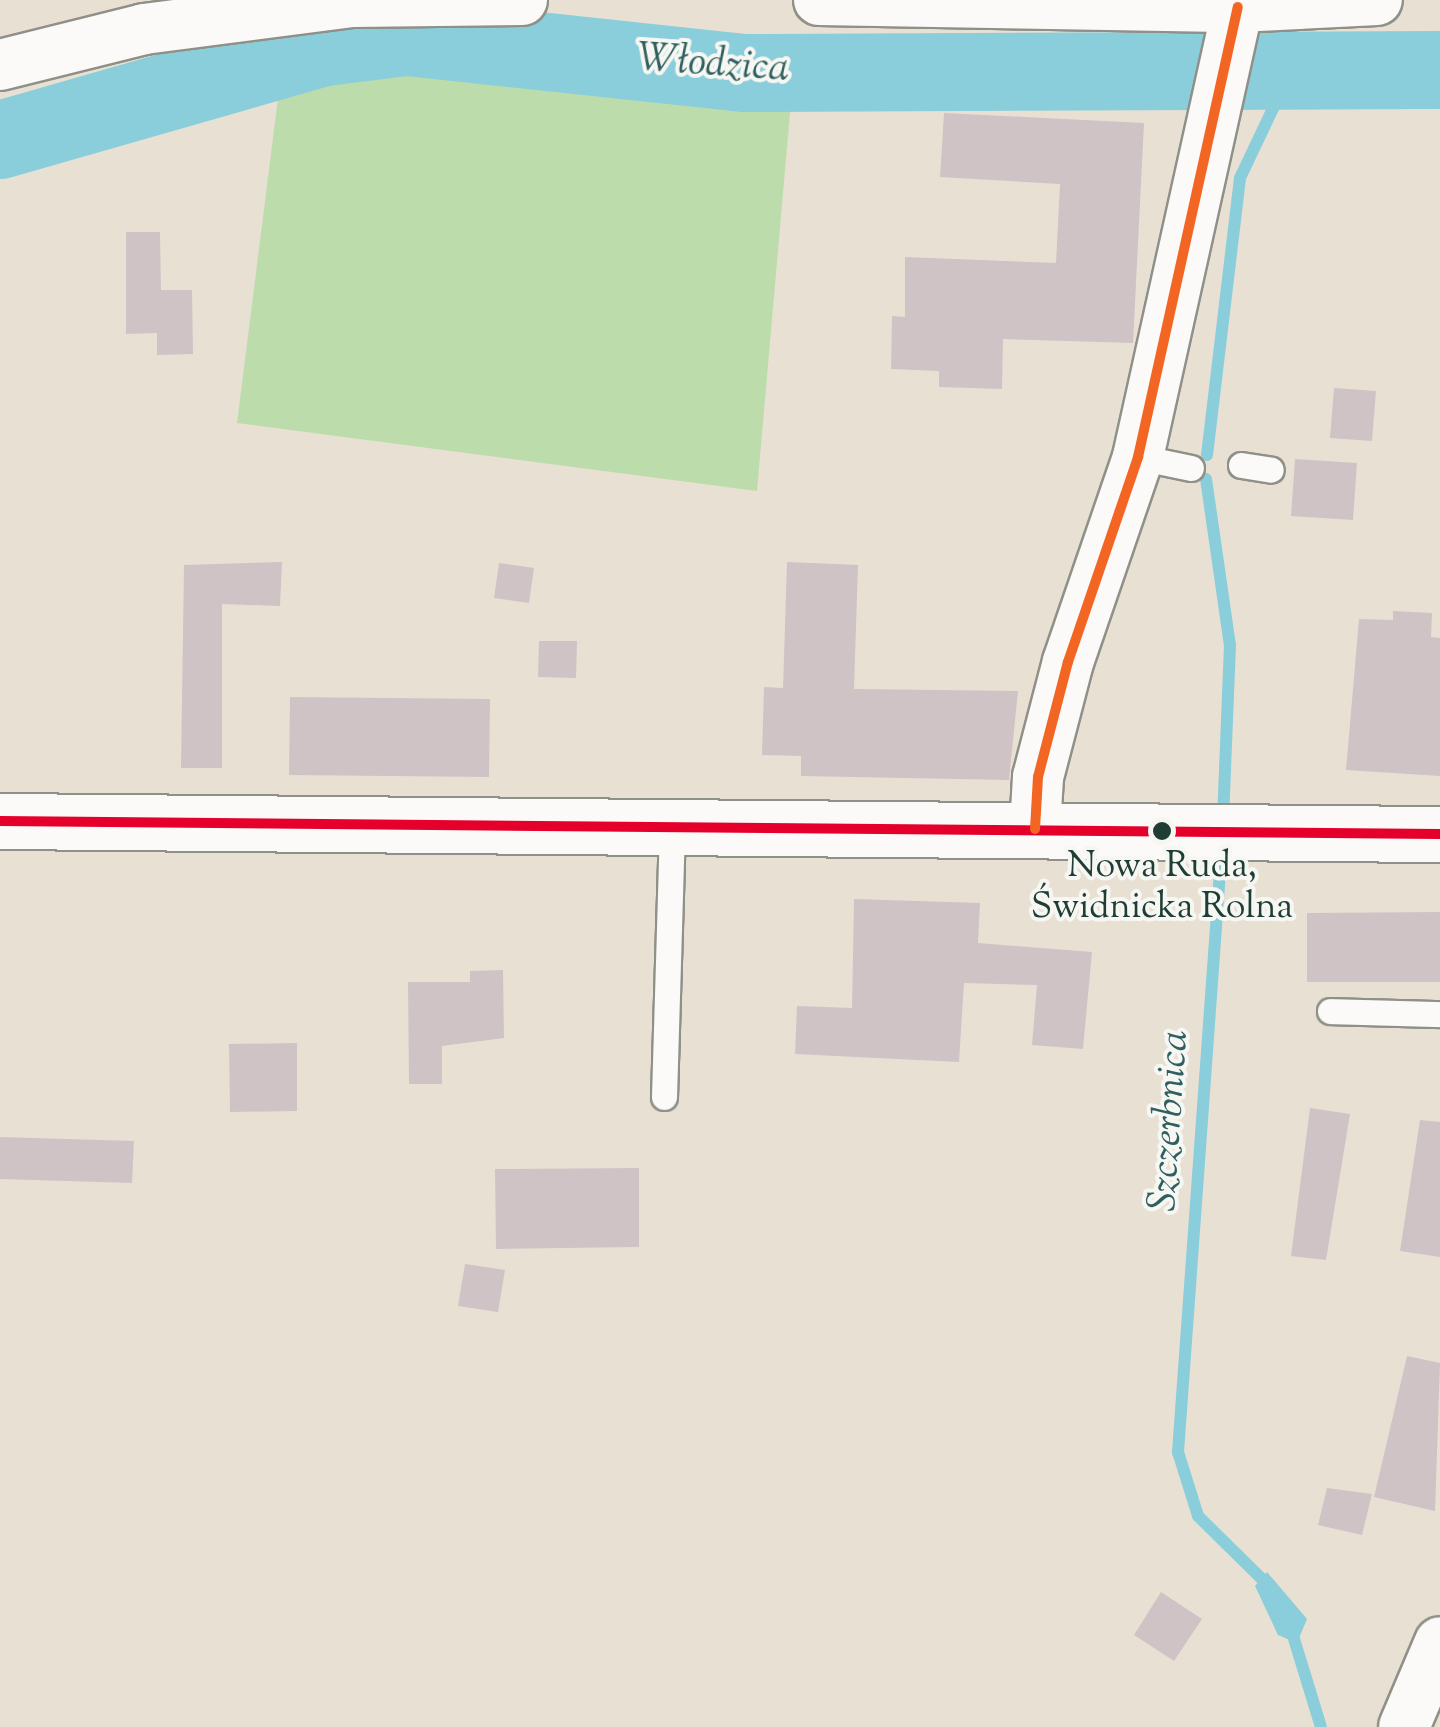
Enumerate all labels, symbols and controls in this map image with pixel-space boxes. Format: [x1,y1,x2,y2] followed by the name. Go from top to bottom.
[636,37,790,95] water label: Włodzica
[1152,821,1172,841] marker: Nowa Ruda, Świdnicka Rolna
[1031,845,1293,930] place label: Nowa Ruda, Świdnicka Rolna
[1141,1029,1201,1213] water label: Szczerbnica

